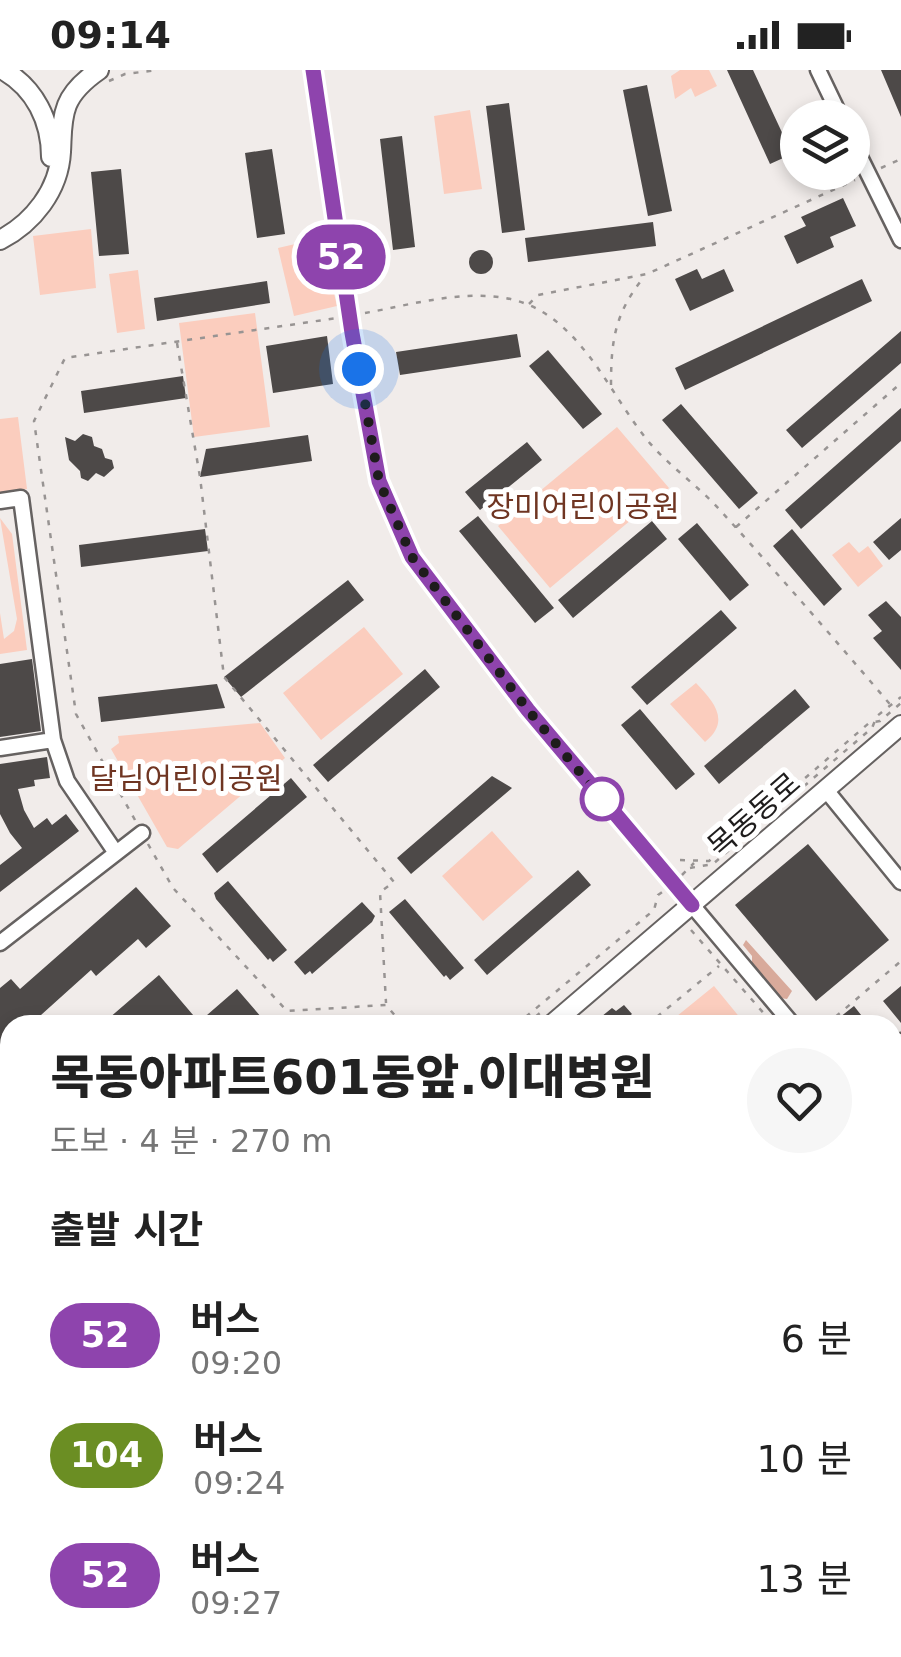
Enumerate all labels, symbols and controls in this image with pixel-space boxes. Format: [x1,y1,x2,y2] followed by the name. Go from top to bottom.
[50,13,171,57] text: 09:14
[780,100,870,190] map controls
[780,100,870,190] button: layers
[296,224,386,290] line badge: 52
[317,237,365,277] text: 52
[334,344,384,394] your location
[486,489,680,524] park label: 장미어린이공원
[89,761,283,796] park label: 달님어린이공원
[701,765,807,864] street label: 목동동로
[581,778,623,820] unlabelled marker
[747,1048,852,1153] button: heart
[50,1049,654,1105] text: 목동아파트601동앞.이대병원
[50,1122,332,1160] text: 도보 · 4 분 · 270 m
[50,1208,203,1252] text: 출발 시간
[190,1298,260,1342] text: 버스
[81,1315,129,1355] text: 52
[781,1317,852,1361] text: 6 분
[190,1344,282,1382] text: 09:20
[193,1418,263,1462] text: 버스
[70,1435,143,1475] text: 104
[757,1437,852,1481] text: 10 분
[193,1464,285,1502] text: 09:24
[190,1538,260,1582] text: 버스
[81,1555,129,1595] text: 52
[757,1557,852,1601] text: 13 분
[190,1584,282,1622] text: 09:27

